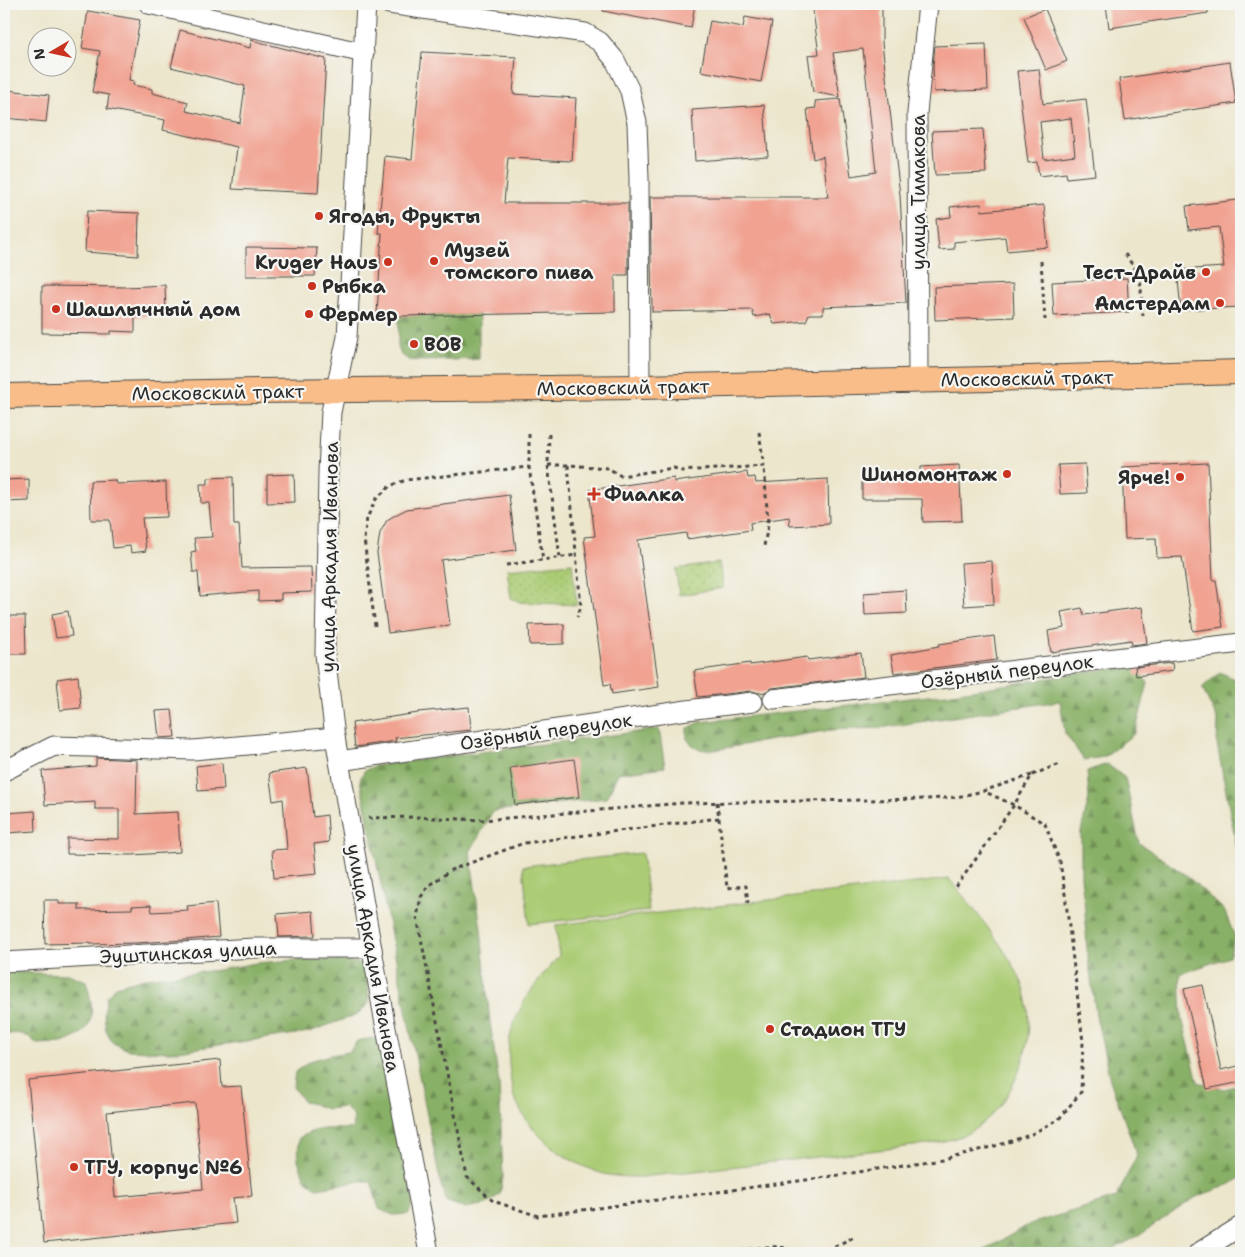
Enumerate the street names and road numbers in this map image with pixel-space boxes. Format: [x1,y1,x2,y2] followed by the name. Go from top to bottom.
[906,114,931,270] street label: улица Тимакова
[940,364,1114,393] street label: Московский тракт
[536,373,710,402] street label: Московский тракт
[131,378,305,407] street label: Московский тракт
[315,441,344,673] street label: улица Аркадия Иванова
[919,648,1095,694] street label: Озёрный переулок
[458,707,634,756] street label: Озёрный переулок
[341,842,406,1074] street label: улица Аркадия Иванова
[99,935,277,970] street label: Эуштинская улица

